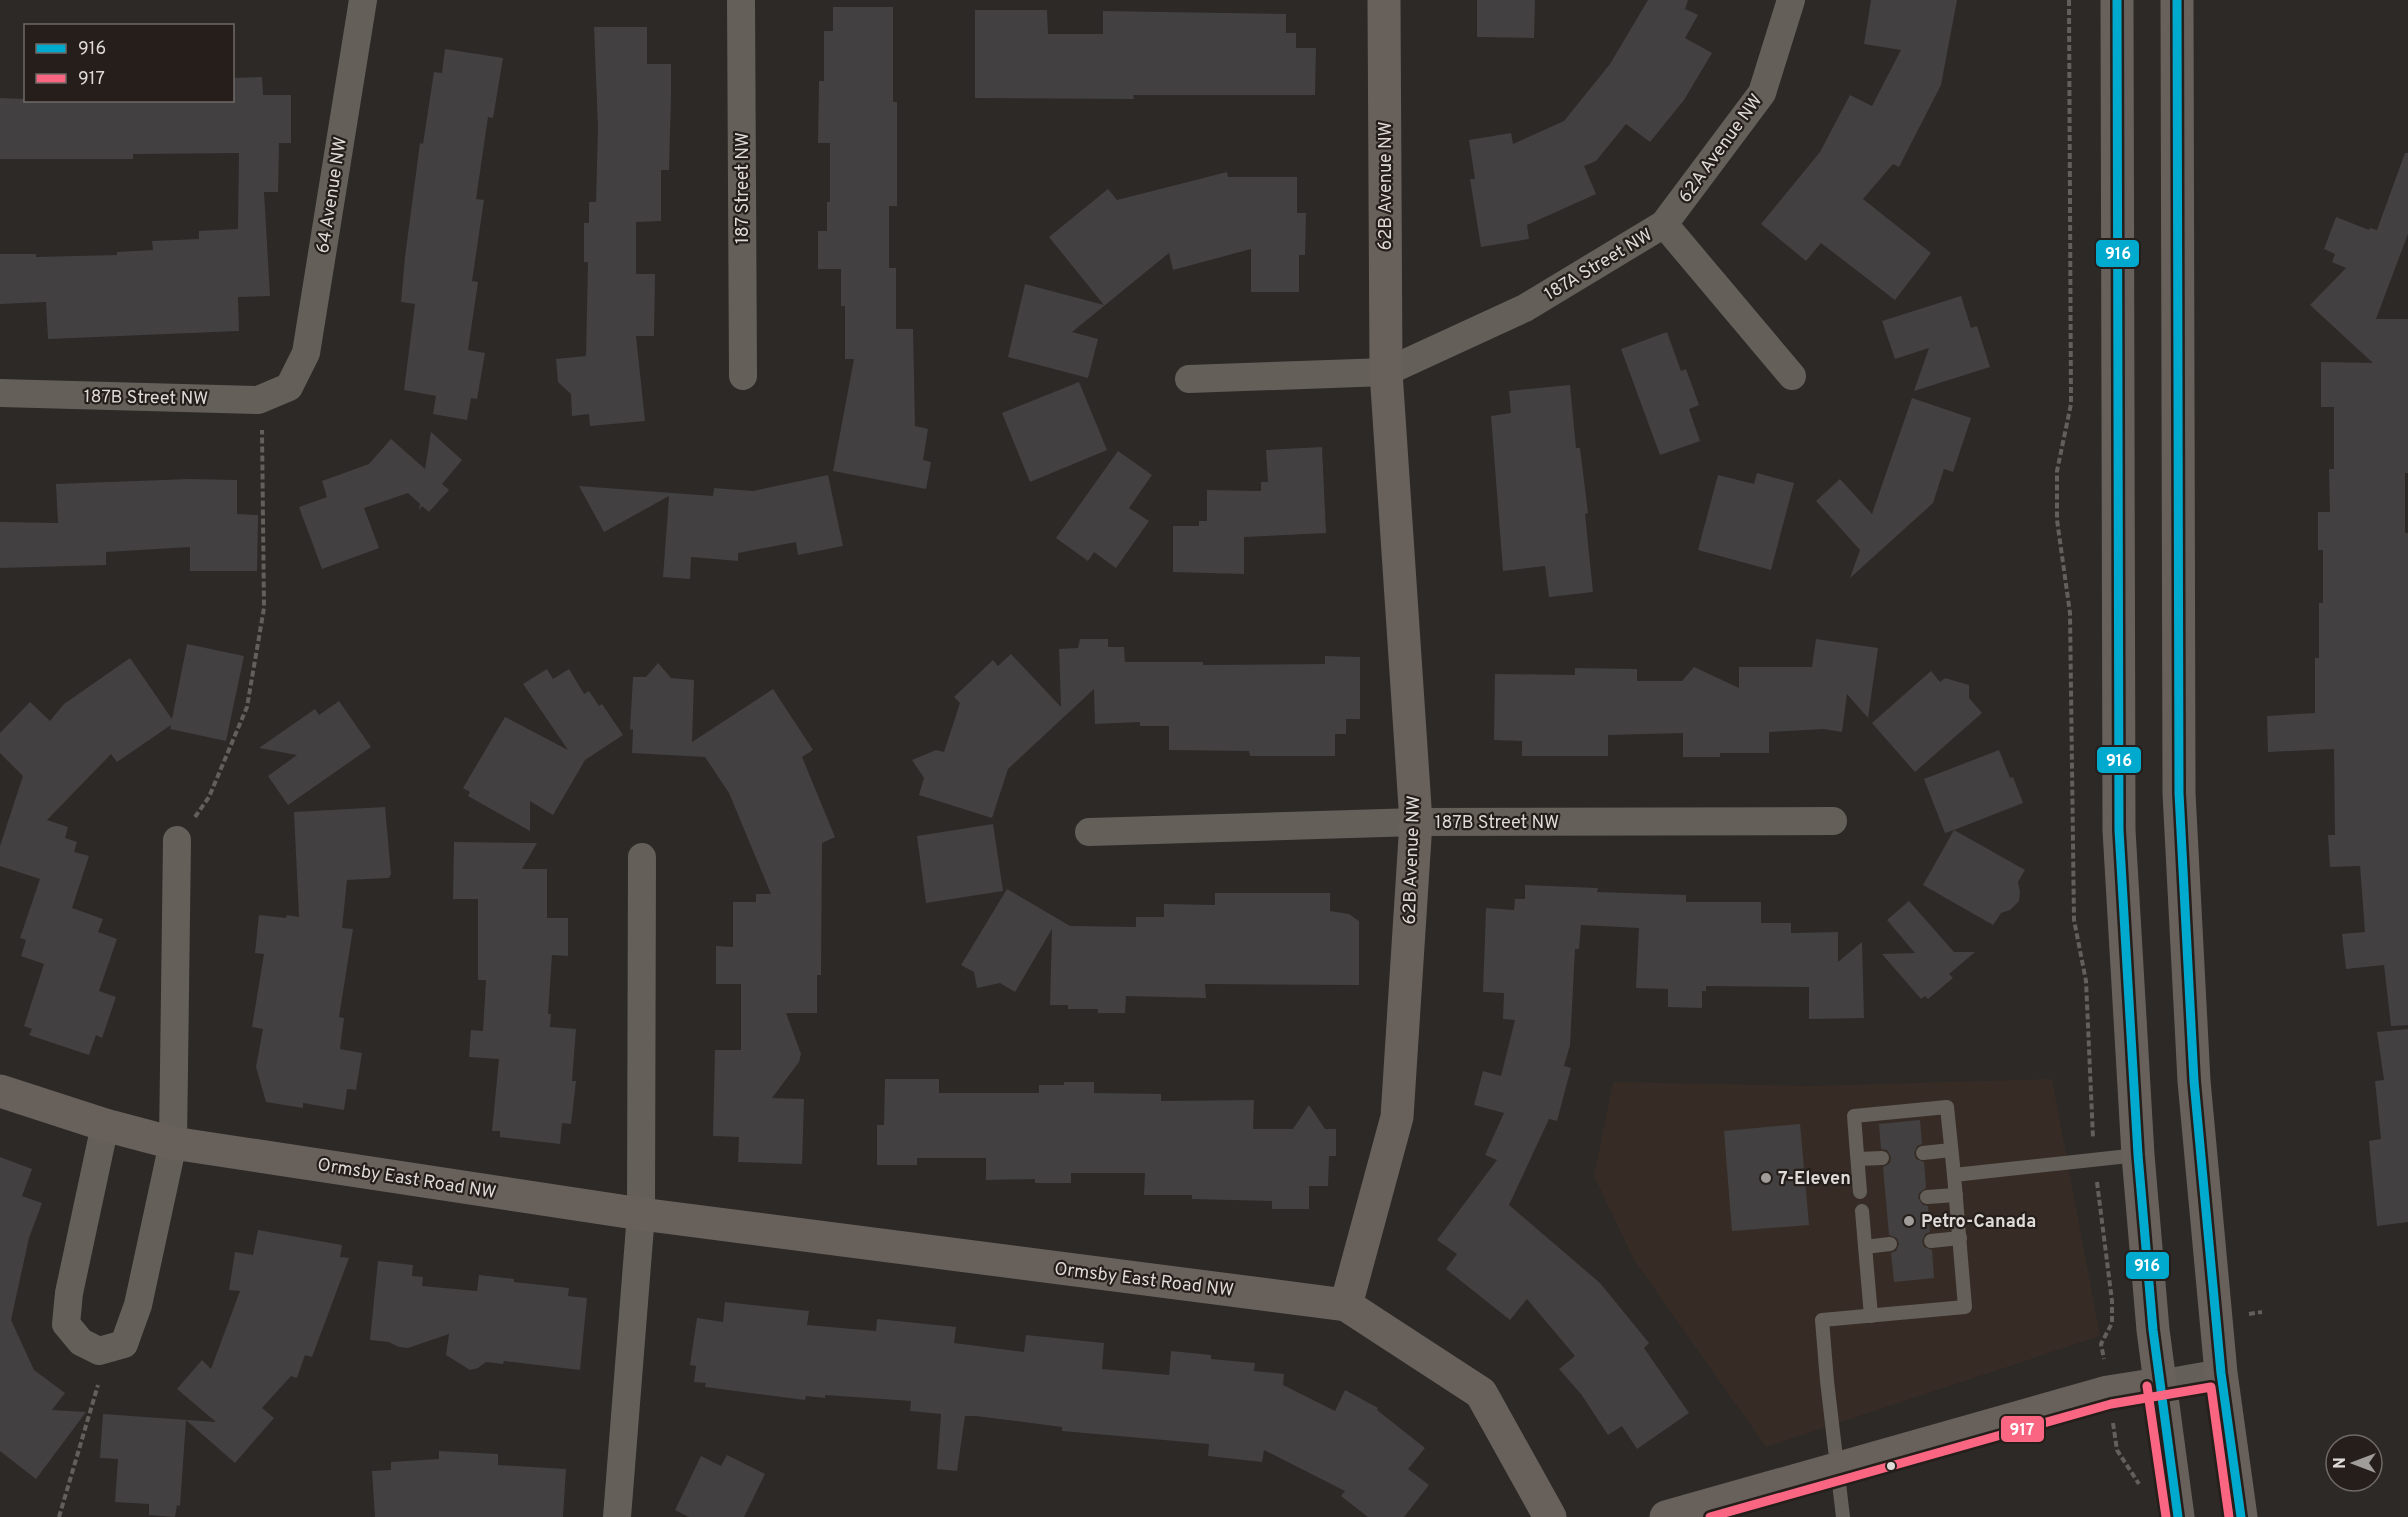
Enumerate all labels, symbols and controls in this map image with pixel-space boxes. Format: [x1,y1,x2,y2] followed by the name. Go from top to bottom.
[24,24,234,102] legend
[78,38,106,61] text: 916
[78,68,105,91] text: 917
[1674,90,1768,208] street label: 62A Avenue NW
[1375,121,1398,251] street label: 62B Avenue NW
[732,132,755,244] street label: 187 Street NW
[312,135,353,255] street label: 64 Avenue NW
[1541,224,1657,307] street label: 187A Street NW
[2095,239,2140,268] line badge: 916
[2105,245,2131,265] text: 916
[84,386,208,411] street label: 187B Street NW
[2096,746,2142,774] line badge: 916
[2106,752,2132,772] text: 916
[1399,795,1426,925] street label: 62B Avenue NW
[1435,812,1559,835] street label: 187B Street NW
[316,1154,498,1205] street label: Ormsby East Road NW
[1778,1168,1851,1191] place label: 7-Eleven
[1759,1171,1773,1185] marker: 7-Eleven
[1921,1211,2036,1234] place label: Petro-Canada
[1902,1214,1916,1228] marker: Petro-Canada
[2125,1251,2170,1280] line badge: 916
[2134,1257,2160,1277] text: 916
[1053,1258,1235,1303] street label: Ormsby East Road NW
[2000,1415,2045,1443] line badge: 917
[2010,1421,2034,1441] text: 917
[2324,1433,2384,1493] north arrow
[2331,1457,2351,1469] text: N
[1885,1460,1897,1472] unlabelled marker

